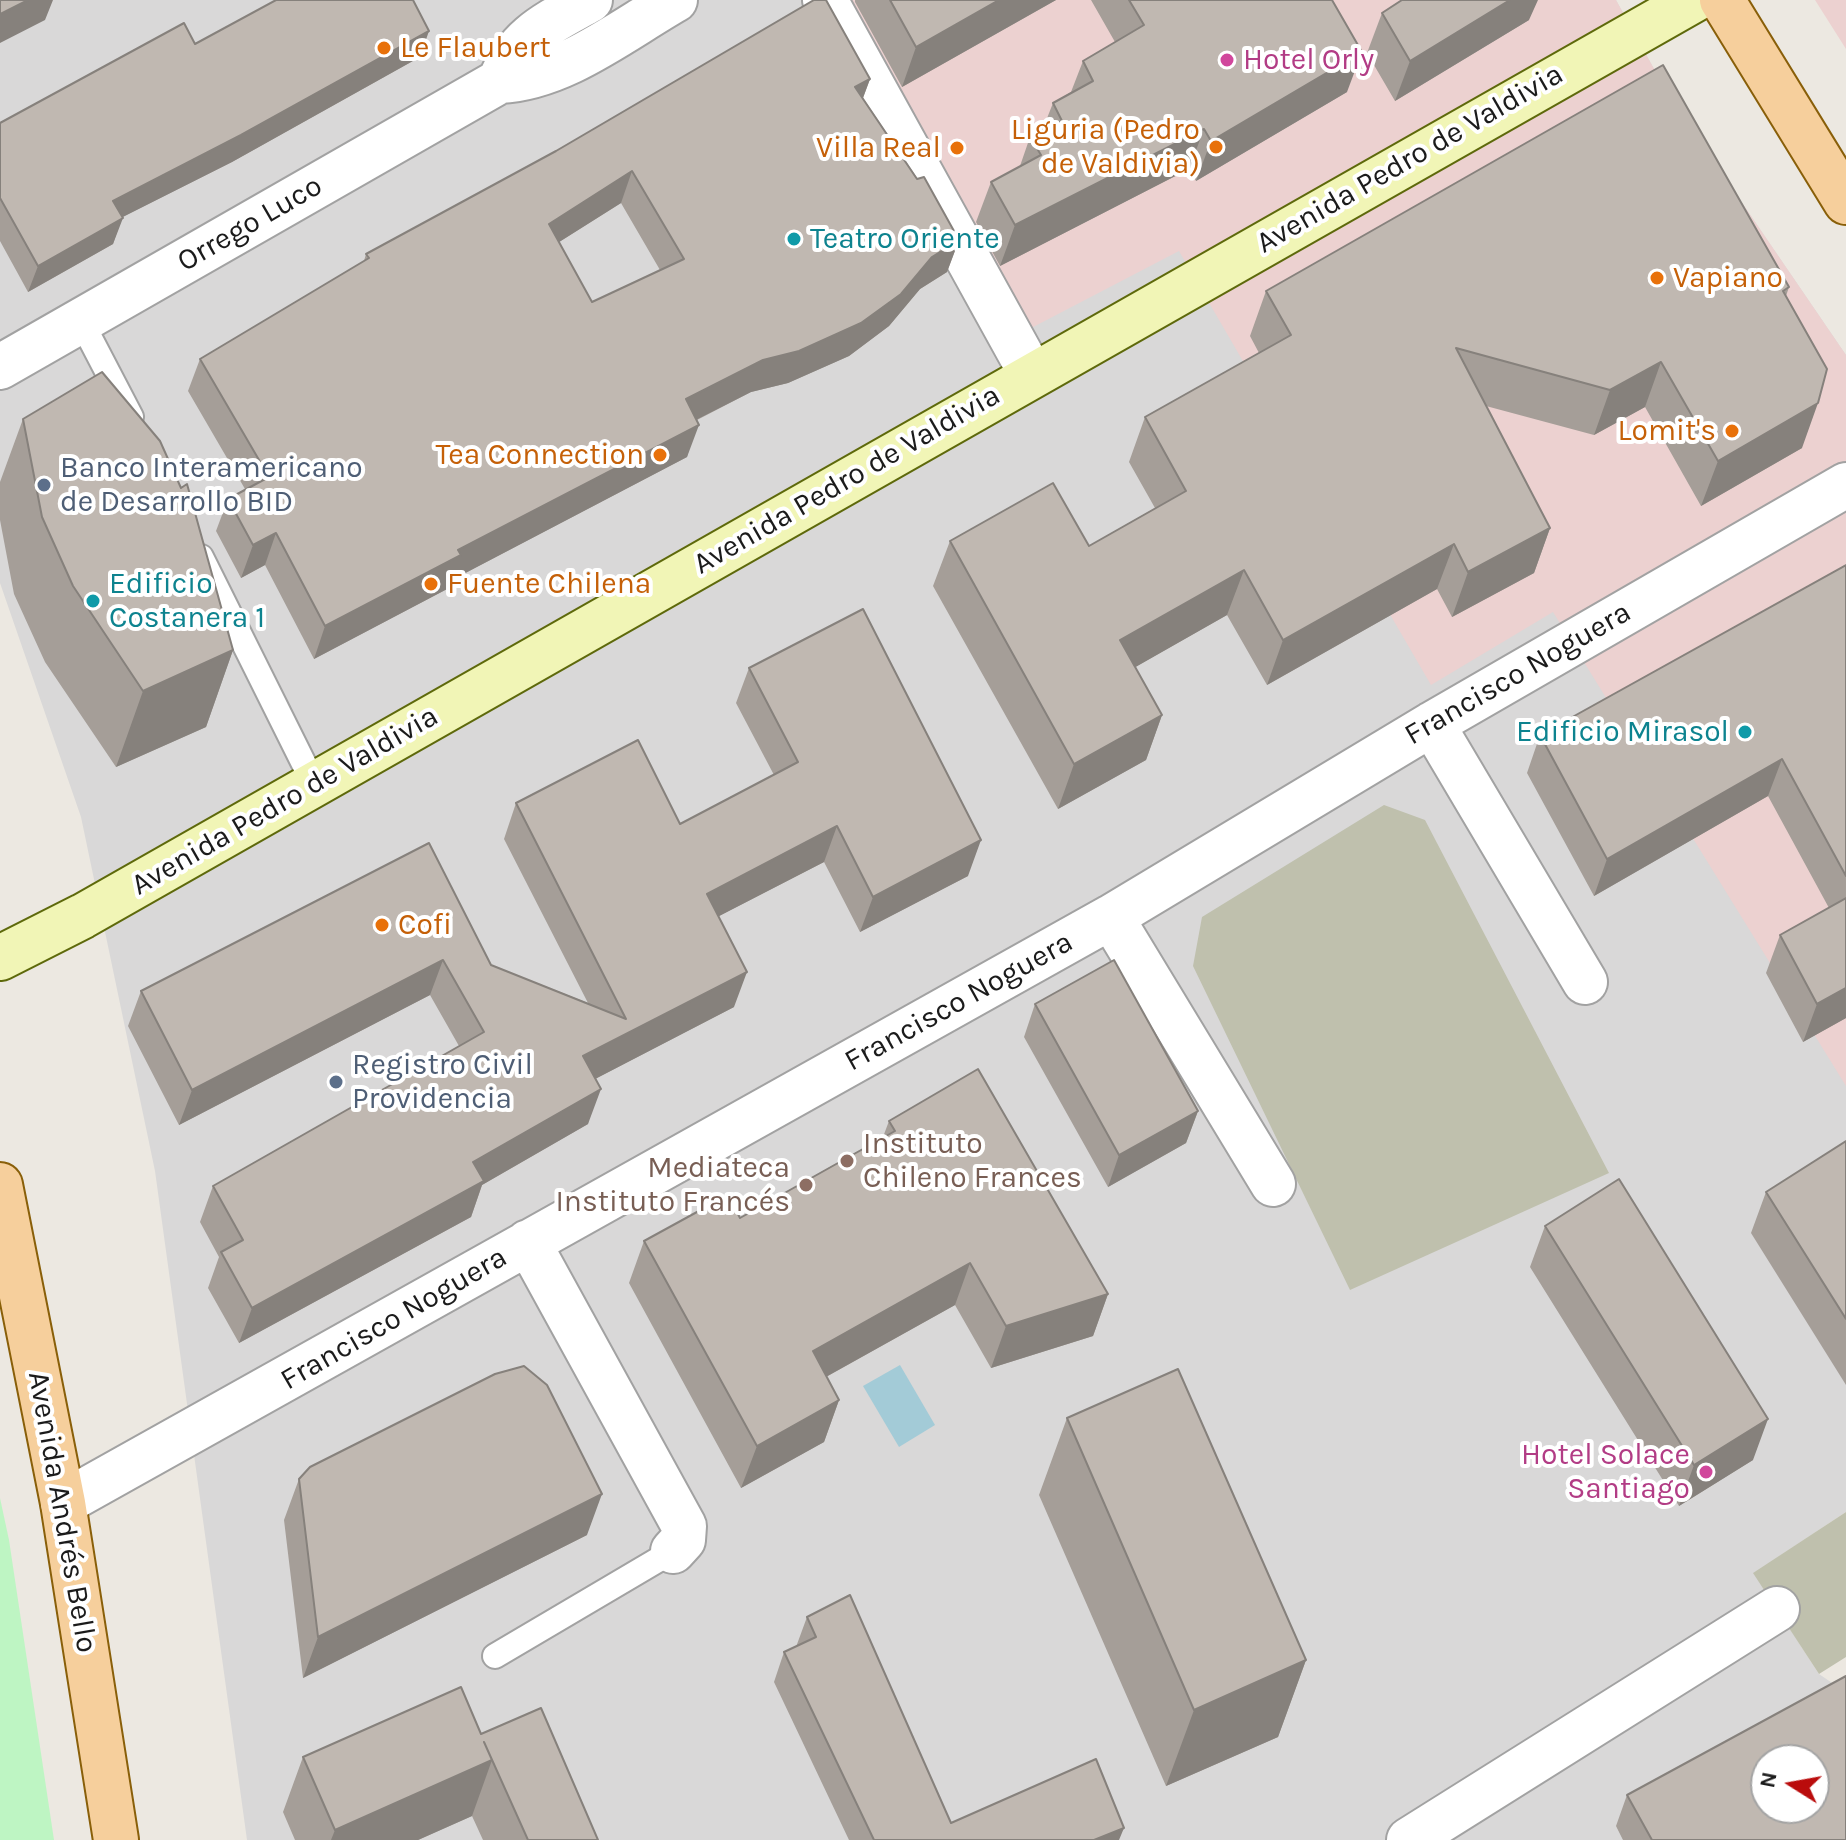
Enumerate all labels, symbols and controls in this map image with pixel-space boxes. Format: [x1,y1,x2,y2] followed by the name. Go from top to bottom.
[400,30,551,66] place label: Le Flaubert
[375,39,393,57] marker: Le Flaubert
[1243,42,1374,78] place label: Hotel Orly
[1218,51,1236,69] marker: Hotel Orly
[1250,56,1570,262] street label: Avenida Pedro de Valdivia
[1011,112,1200,182] place label: Liguria (Pedro de Valdivia)
[816,130,941,166] place label: Villa Real
[1207,138,1225,156] marker: Liguria (Pedro de Valdivia)
[948,139,966,157] marker: Villa Real
[171,168,329,280] street label: Orrego Luco
[810,221,1000,257] place label: Teatro Oriente
[785,230,803,248] marker: Teatro Oriente
[1673,260,1783,296] place label: Vapiano
[1648,269,1666,287] marker: Vapiano
[687,377,1007,583] street label: Avenida Pedro de Valdivia
[1617,413,1716,449] place label: Lomit's
[1723,422,1741,440] marker: Lomit's
[436,437,644,473] place label: Tea Connection
[651,446,669,464] marker: Tea Connection
[60,450,363,520] place label: Banco Interamericano de Desarrollo BID
[35,476,53,494] marker: Banco Interamericano de Desarrollo BID
[109,566,265,636] place label: Edificio Costanera 1
[447,566,651,602] place label: Fuente Chilena
[422,575,440,593] marker: Fuente Chilena
[84,592,102,610] marker: Edificio Costanera 1
[1399,595,1637,753] street label: Francisco Noguera
[125,698,445,904] street label: Avenida Pedro de Valdivia
[1516,714,1729,750] place label: Edificio Mirasol
[1736,723,1754,741] marker: Edificio Mirasol
[398,907,452,943] place label: Cofi
[373,916,391,934] marker: Cofi
[839,924,1079,1080] street label: Francisco Noguera
[352,1047,533,1118] place label: Registro Civil Providencia
[327,1073,345,1091] marker: Registro Civil Providencia
[863,1126,1082,1196] place label: Instituto Chileno Frances
[555,1150,790,1220] place label: Mediateca Instituto Francés
[838,1152,856,1170] marker: Instituto Chileno Frances
[797,1176,815,1194] marker: Mediateca Instituto Francés
[275,1240,513,1398] street label: Francisco Noguera
[20,1369,104,1655] street label: Avenida Andrés Bello
[1521,1437,1690,1508] place label: Hotel Solace Santiago
[1697,1463,1715,1481] marker: Hotel Solace Santiago
[1750,1744,1830,1824] north arrow
[1754,1770,1783,1790] text: N

